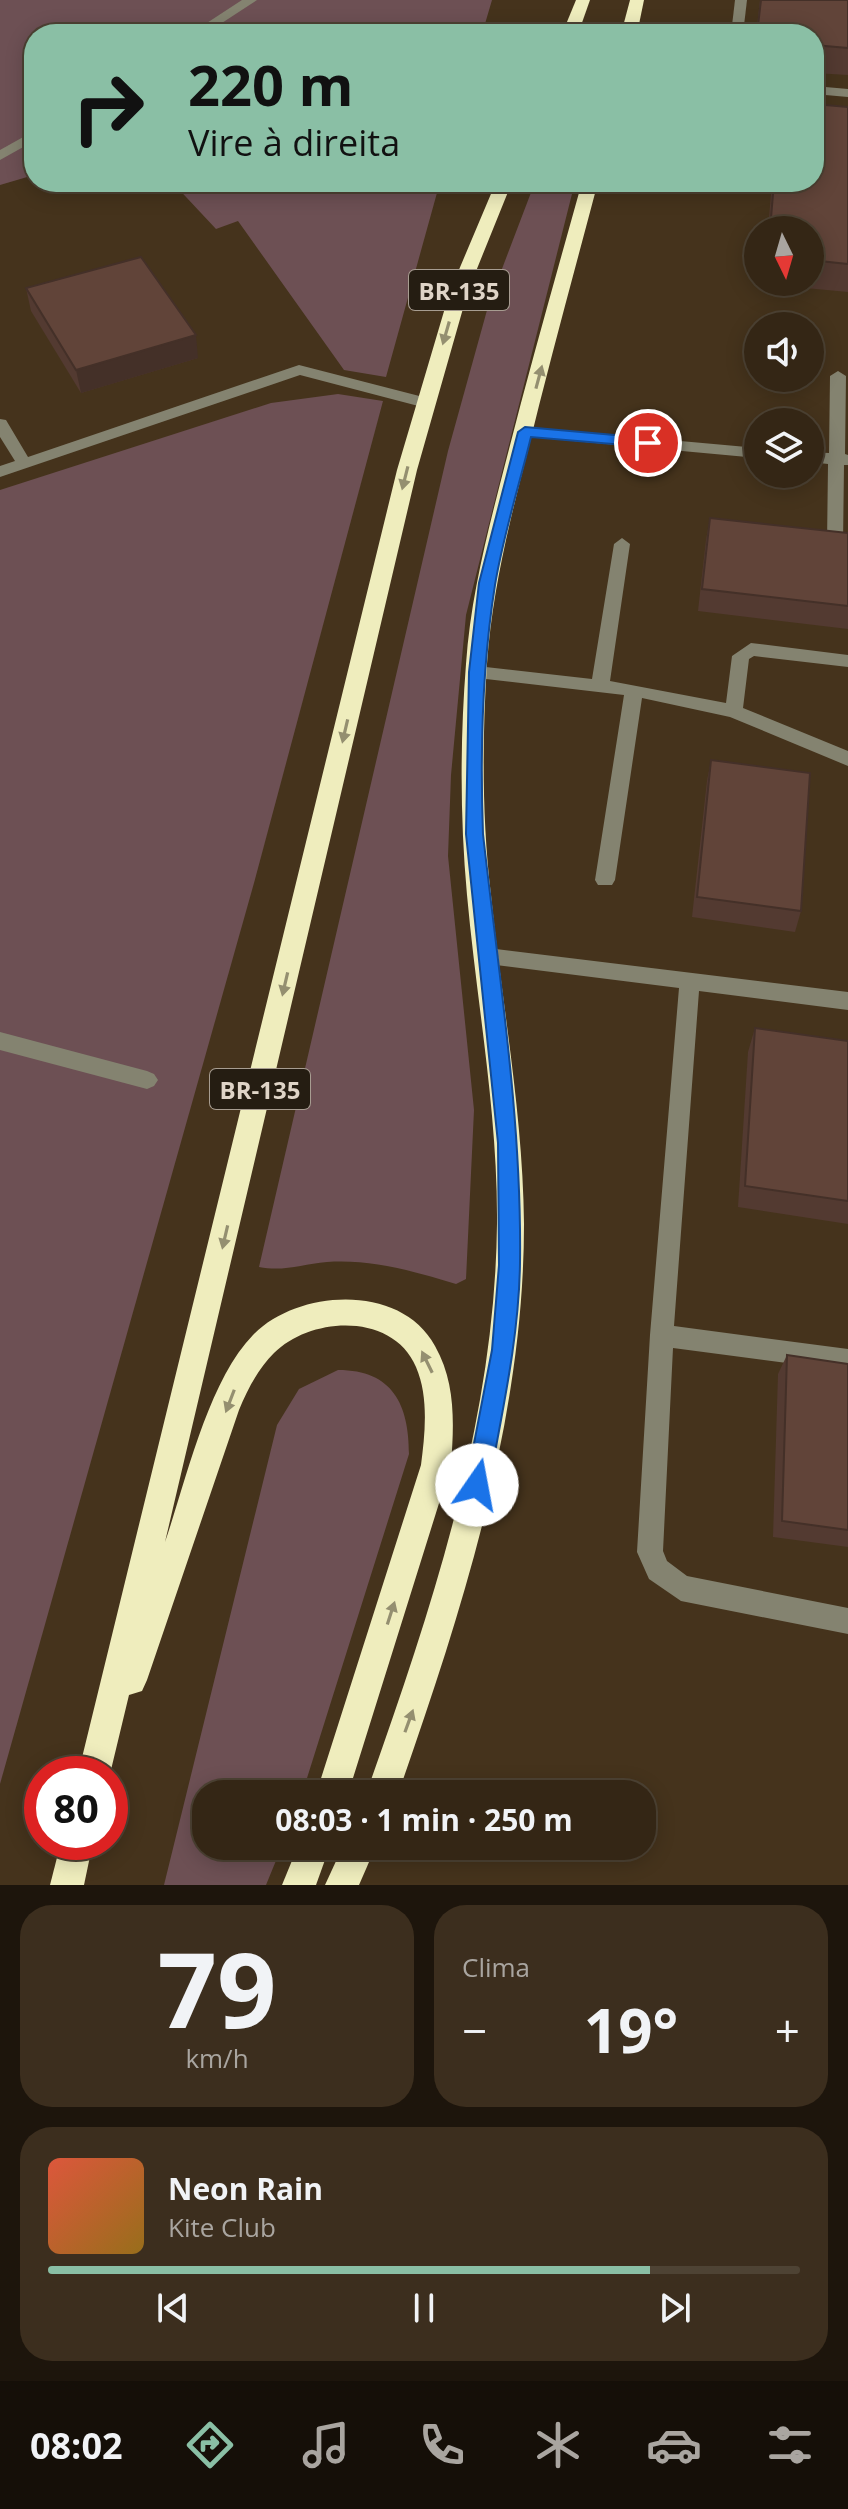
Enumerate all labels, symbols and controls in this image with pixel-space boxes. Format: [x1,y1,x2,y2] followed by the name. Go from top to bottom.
[188,46,354,122] text: 220 m
[56,56,160,160] icon: right
[188,118,400,167] text: Vire à direita
[744,216,824,296] north arrow
[744,216,824,488] map controls
[409,270,509,310] road number: BR-135
[744,312,824,392] button: sound
[439,321,452,345] one-way arrow
[534,364,546,389] one-way arrow
[744,408,824,488] button: layers
[614,409,682,477] pin
[626,421,670,465] icon: arrive
[399,466,411,491] one-way arrow
[338,719,351,744] one-way arrow
[278,972,291,997] one-way arrow
[210,1069,310,1109] road number: BR-135
[218,1225,231,1250] one-way arrow
[420,1351,434,1374] one-way arrow
[223,1389,236,1413] one-way arrow
[435,1443,519,1527] position arrow
[385,1601,397,1625] one-way arrow
[403,1708,415,1732] one-way arrow
[24,1756,128,1860] speed limit sign: 80
[275,1799,573,1840] text: 08:03 · 1 min · 250 m
[158,1917,276,2058] text: 79
[462,1949,530,1985] text: Clima
[584,1989,678,2071] text: 19°
[462,2000,487,2060] text: −
[775,2000,800,2060] text: +
[185,2040,249,2076] text: km/h
[168,2168,323,2209] text: Neon Rain
[168,2209,276,2245] text: Kite Club
[151,2286,195,2330] icon: previous
[402,2286,446,2330] icon: pause
[653,2286,697,2330] icon: next
[182,2417,238,2473] icon: directions
[298,2417,354,2473] icon: music
[414,2417,470,2473] icon: phone
[530,2417,586,2473] icon: climate
[646,2417,702,2473] icon: car
[762,2417,818,2473] icon: filters
[30,2421,123,2470] text: 08:02

